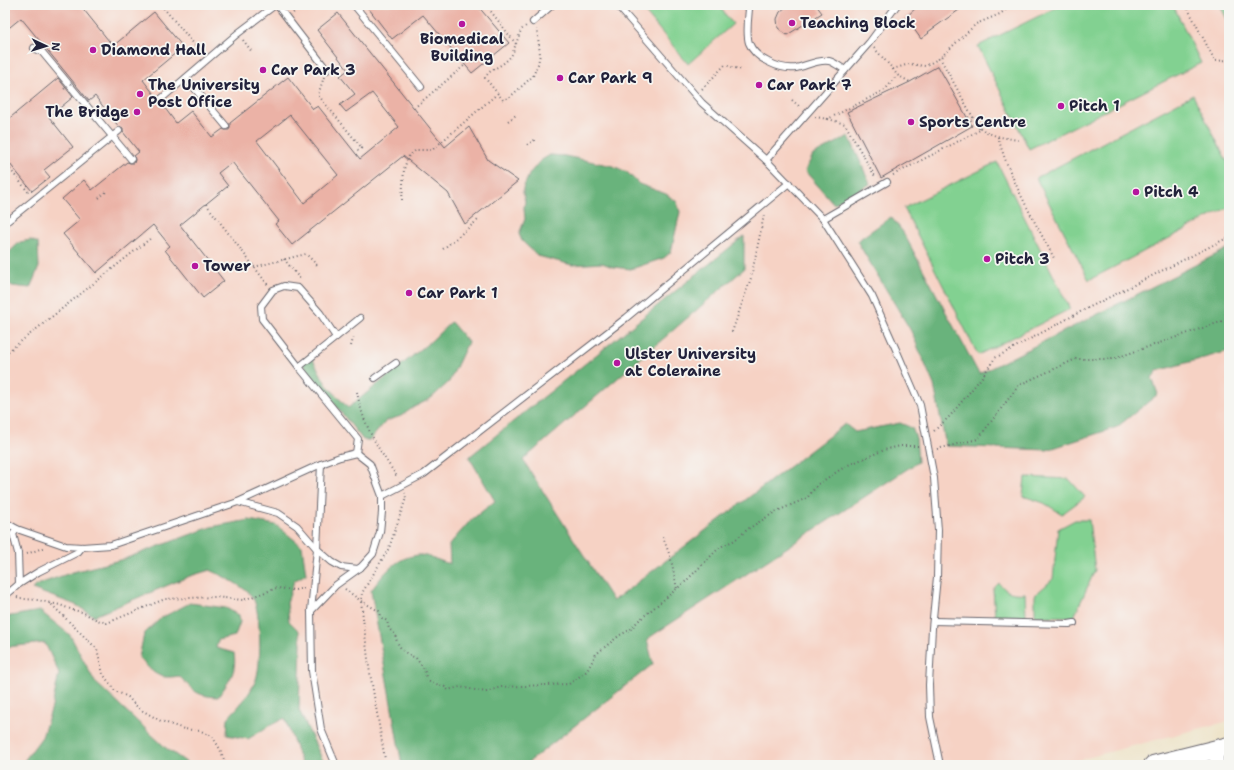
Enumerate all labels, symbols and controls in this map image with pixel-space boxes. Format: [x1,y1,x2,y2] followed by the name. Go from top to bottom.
[800,13,916,33] place label: Teaching Block
[787,18,797,28] marker: Teaching Block
[457,19,467,29] marker: Biomedical Building
[26,26,66,66] north arrow
[420,29,504,66] place label: Biomedical Building
[101,40,206,60] place label: Diamond Hall
[48,42,63,52] text: N
[88,45,98,55] marker: Diamond Hall
[271,60,355,80] place label: Car Park 3
[258,65,268,75] marker: Car Park 3
[568,68,652,88] place label: Car Park 9
[555,73,565,83] marker: Car Park 9
[148,75,260,112] place label: The University Post Office
[767,75,852,95] place label: Car Park 7
[754,80,764,90] marker: Car Park 7
[135,89,145,99] marker: The University Post Office
[1069,96,1120,116] place label: Pitch 1
[1056,101,1066,111] marker: Pitch 1
[45,102,129,122] place label: The Bridge
[132,107,142,117] marker: The Bridge
[919,112,1026,132] place label: Sports Centre
[906,117,916,127] marker: Sports Centre
[1144,182,1199,202] place label: Pitch 4
[1131,187,1141,197] marker: Pitch 4
[995,249,1050,269] place label: Pitch 3
[982,254,992,264] marker: Pitch 3
[203,256,251,276] place label: Tower
[190,261,200,271] marker: Tower
[417,283,498,303] place label: Car Park 1
[404,288,414,298] marker: Car Park 1
[625,344,756,381] place label: Ulster University at Coleraine
[612,358,622,368] marker: Ulster University at Coleraine

